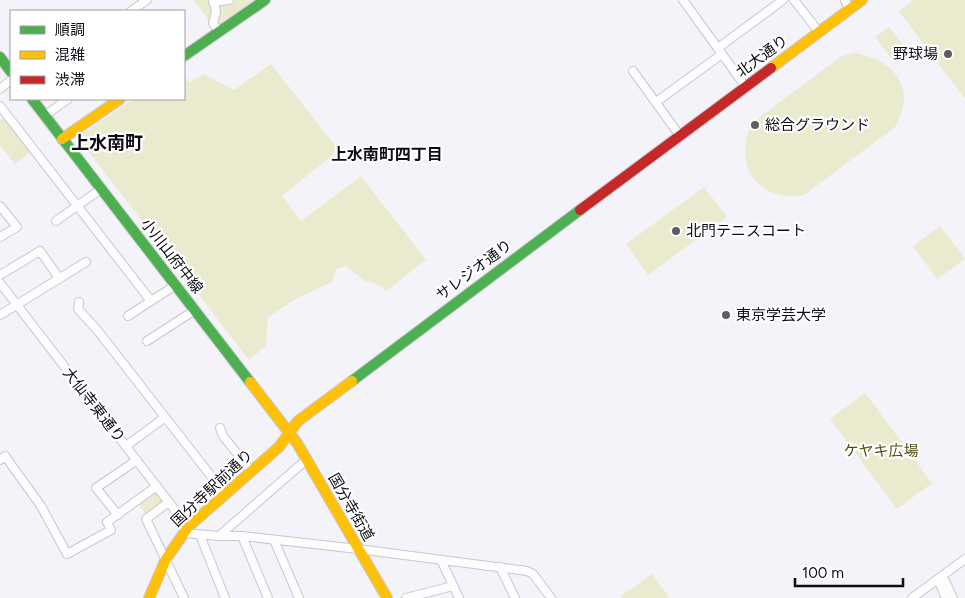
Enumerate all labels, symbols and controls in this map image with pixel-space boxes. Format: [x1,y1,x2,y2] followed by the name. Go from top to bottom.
[10,10,185,100] legend
[55,21,85,39] text: 順調
[732,31,792,81] street label: 北大通り
[893,45,938,63] place label: 野球場
[55,46,85,64] text: 混雑
[942,48,954,60] marker: 野球場
[55,71,85,89] text: 渋滞
[765,116,870,134] place label: 総合グラウンド
[749,119,761,131] marker: 総合グラウンド
[71,132,143,154] district label: 上水南町
[331,145,443,164] district label: 上水南町四丁目
[137,215,207,297] street label: 小川山府中線
[686,222,806,240] place label: 北門テニスコート
[670,225,682,237] marker: 北門テニスコート
[433,236,515,304] street label: サレジオ通り
[736,306,826,324] place label: 東京学芸大学
[720,309,732,321] marker: 東京学芸大学
[59,364,129,446] street label: 大仙寺東通り
[843,442,919,460] park label: ケヤキ広場
[167,446,257,530] street label: 国分寺駅前通り
[324,470,378,544] street label: 国分寺街道
[795,556,902,588] scale bar
[802,564,844,582] text: 100 m

